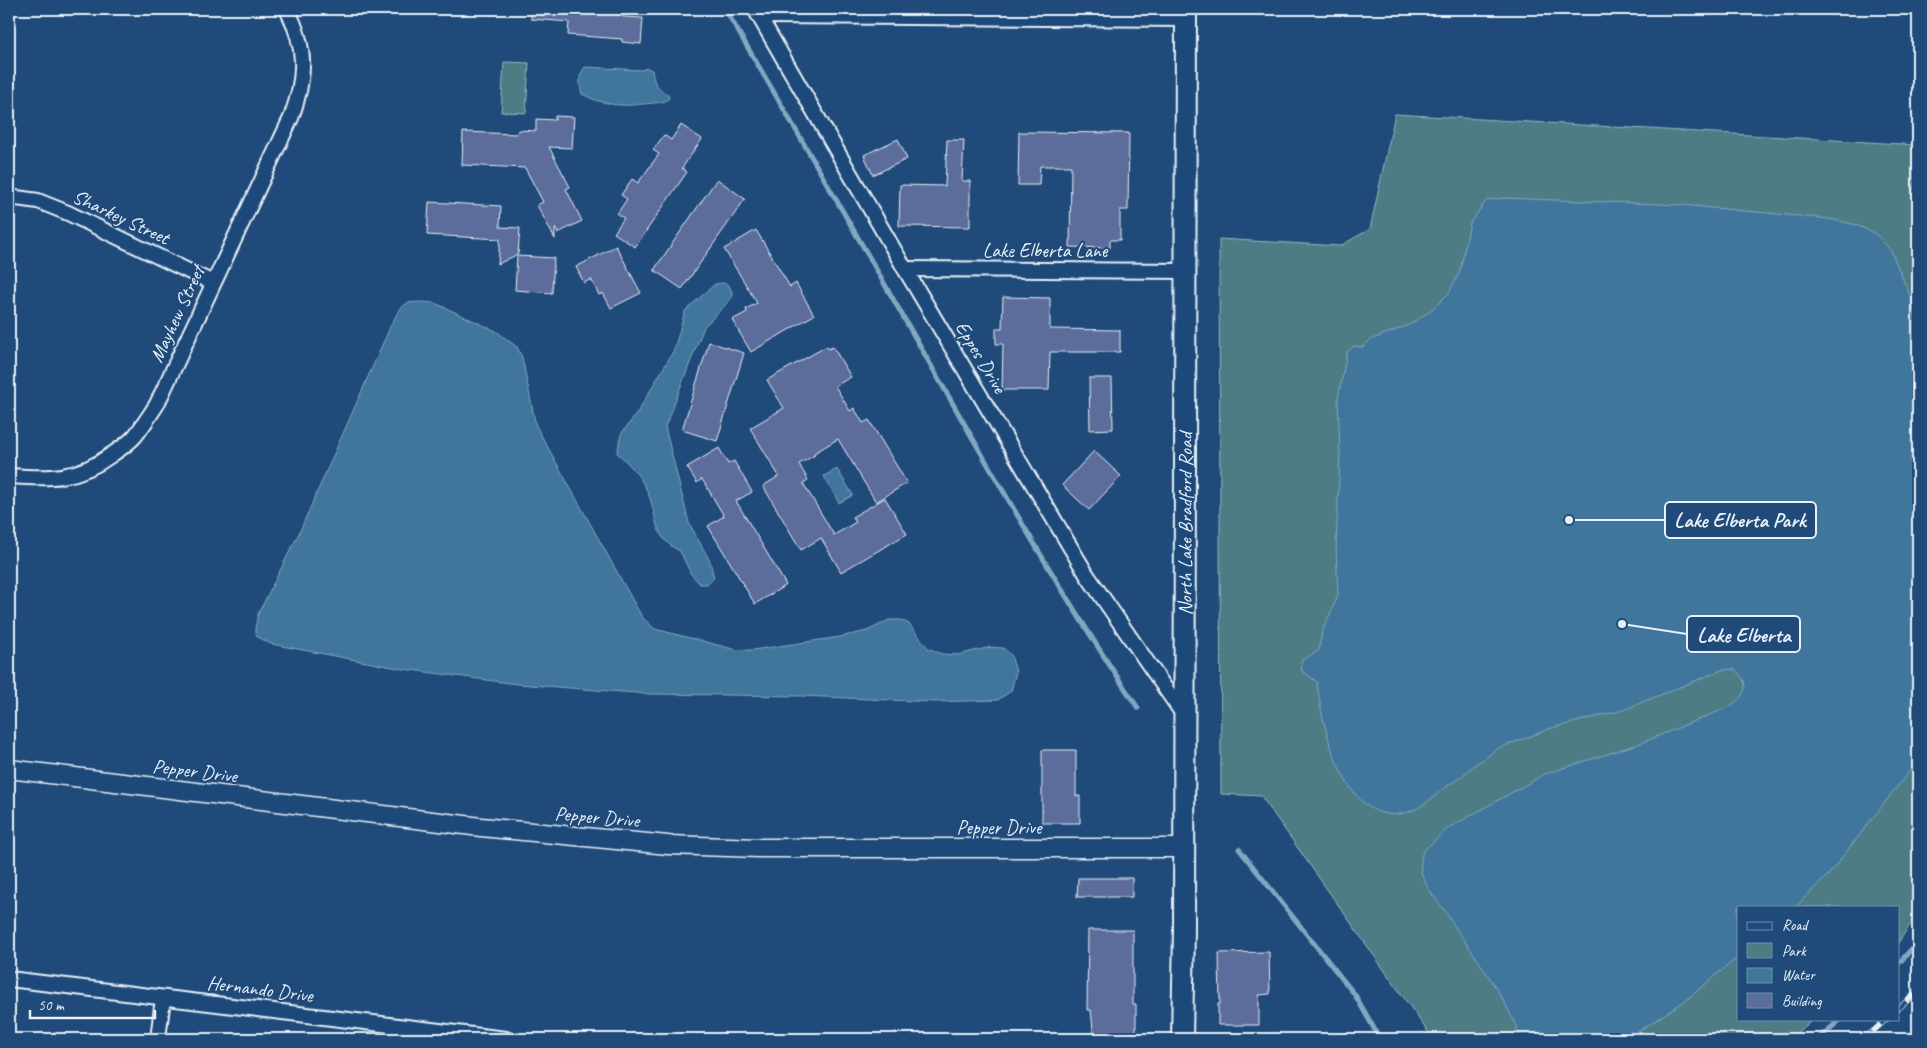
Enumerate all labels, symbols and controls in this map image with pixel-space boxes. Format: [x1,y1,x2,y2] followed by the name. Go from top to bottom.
[69,184,176,251] street label: Sharkey Street
[983,238,1109,263] street label: Lake Elberta Lane
[144,259,212,366] street label: Mayhew Street
[950,316,1013,399] street label: Eppes Drive
[1172,429,1198,616] street label: North Lake Bradford Road
[1665,502,1816,538] callout: Lake Elberta Park
[1674,507,1808,533] text: Lake Elberta Park
[1687,616,1800,652] callout: Lake Elberta
[1697,622,1792,648] text: Lake Elberta
[151,753,240,789] street label: Pepper Drive
[554,801,642,833] street label: Pepper Drive
[957,815,1043,840] street label: Pepper Drive
[1737,906,1900,1020] legend
[1782,916,1809,935] text: Road
[1782,942,1807,961] text: Park
[1782,966,1816,985] text: Water
[206,970,316,1008] street label: Hernando Drive
[30,988,155,1020] scale bar
[1782,992,1822,1011] text: Building
[38,996,65,1015] text: 50 m

